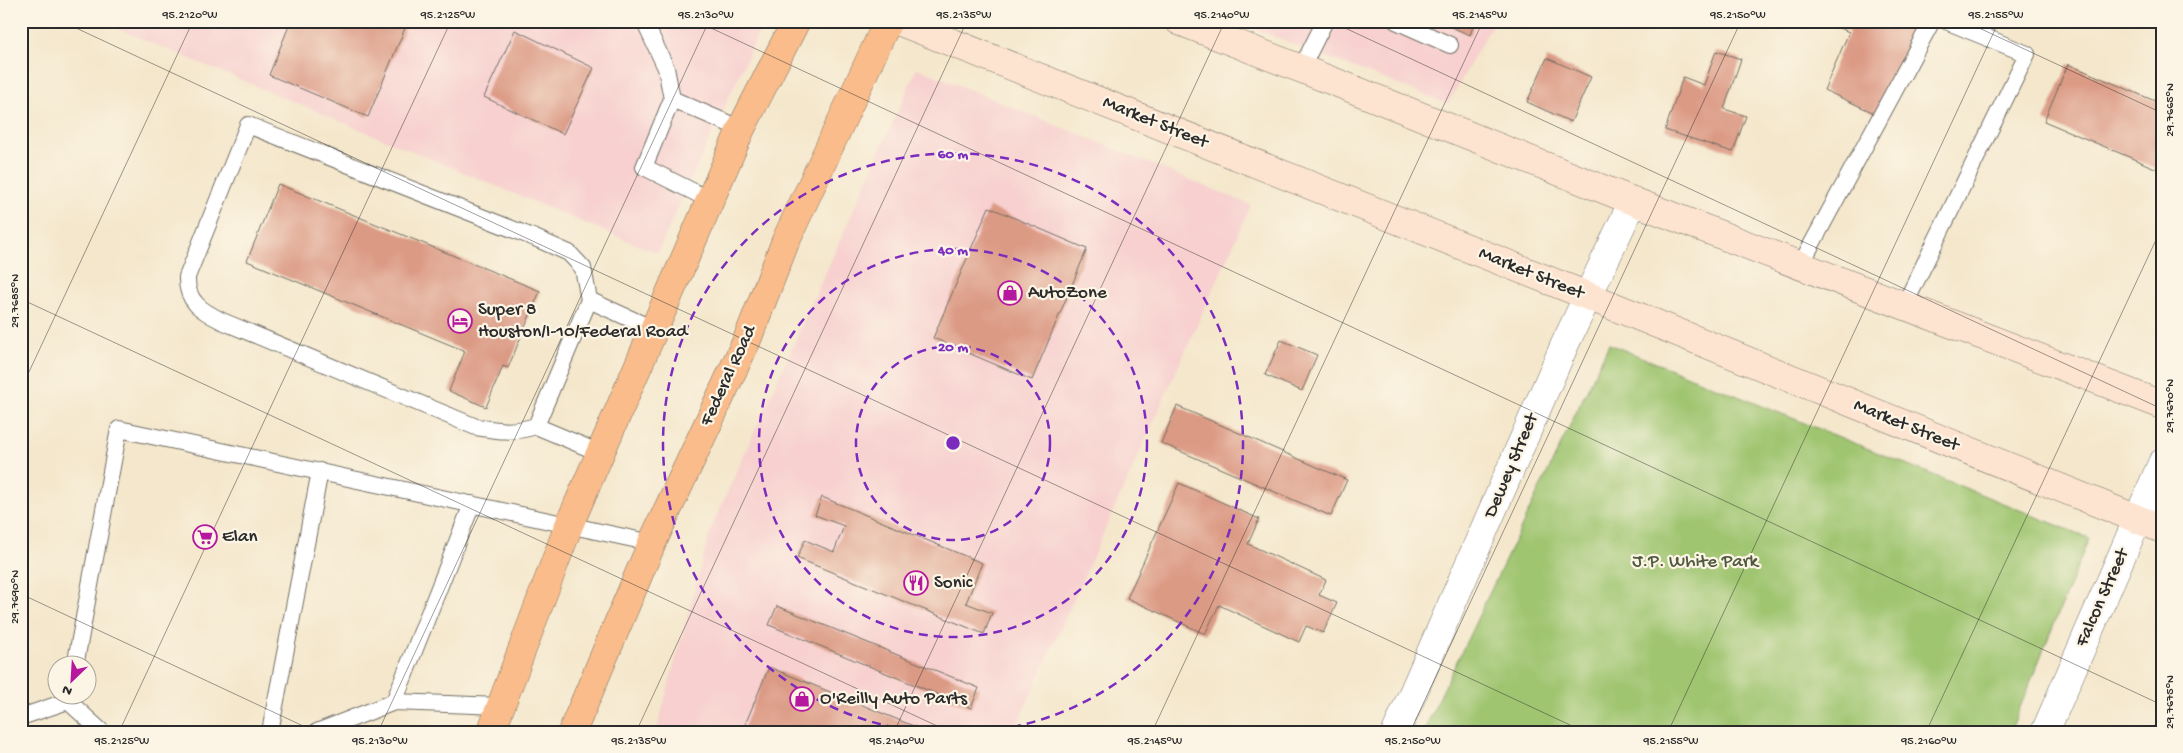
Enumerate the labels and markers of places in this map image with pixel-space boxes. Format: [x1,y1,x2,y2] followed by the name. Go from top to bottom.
[997,280,1023,306] shop icon: AutoZone
[1028,282,1107,305] place label: AutoZone
[478,299,689,344] place label: Super 8 Houston/I-10/Federal Road
[447,308,473,334] hotel icon: Super 8 Houston/I-10/Federal Road
[944,434,962,452] centre of rings
[192,524,218,550] supermarket icon: Elan
[222,526,258,549] place label: Elan
[903,570,929,596] restaurant icon: Sonic
[934,572,973,595] place label: Sonic
[789,686,815,712] shop icon: O'Reilly Auto Parts
[820,688,968,711] place label: O'Reilly Auto Parts

